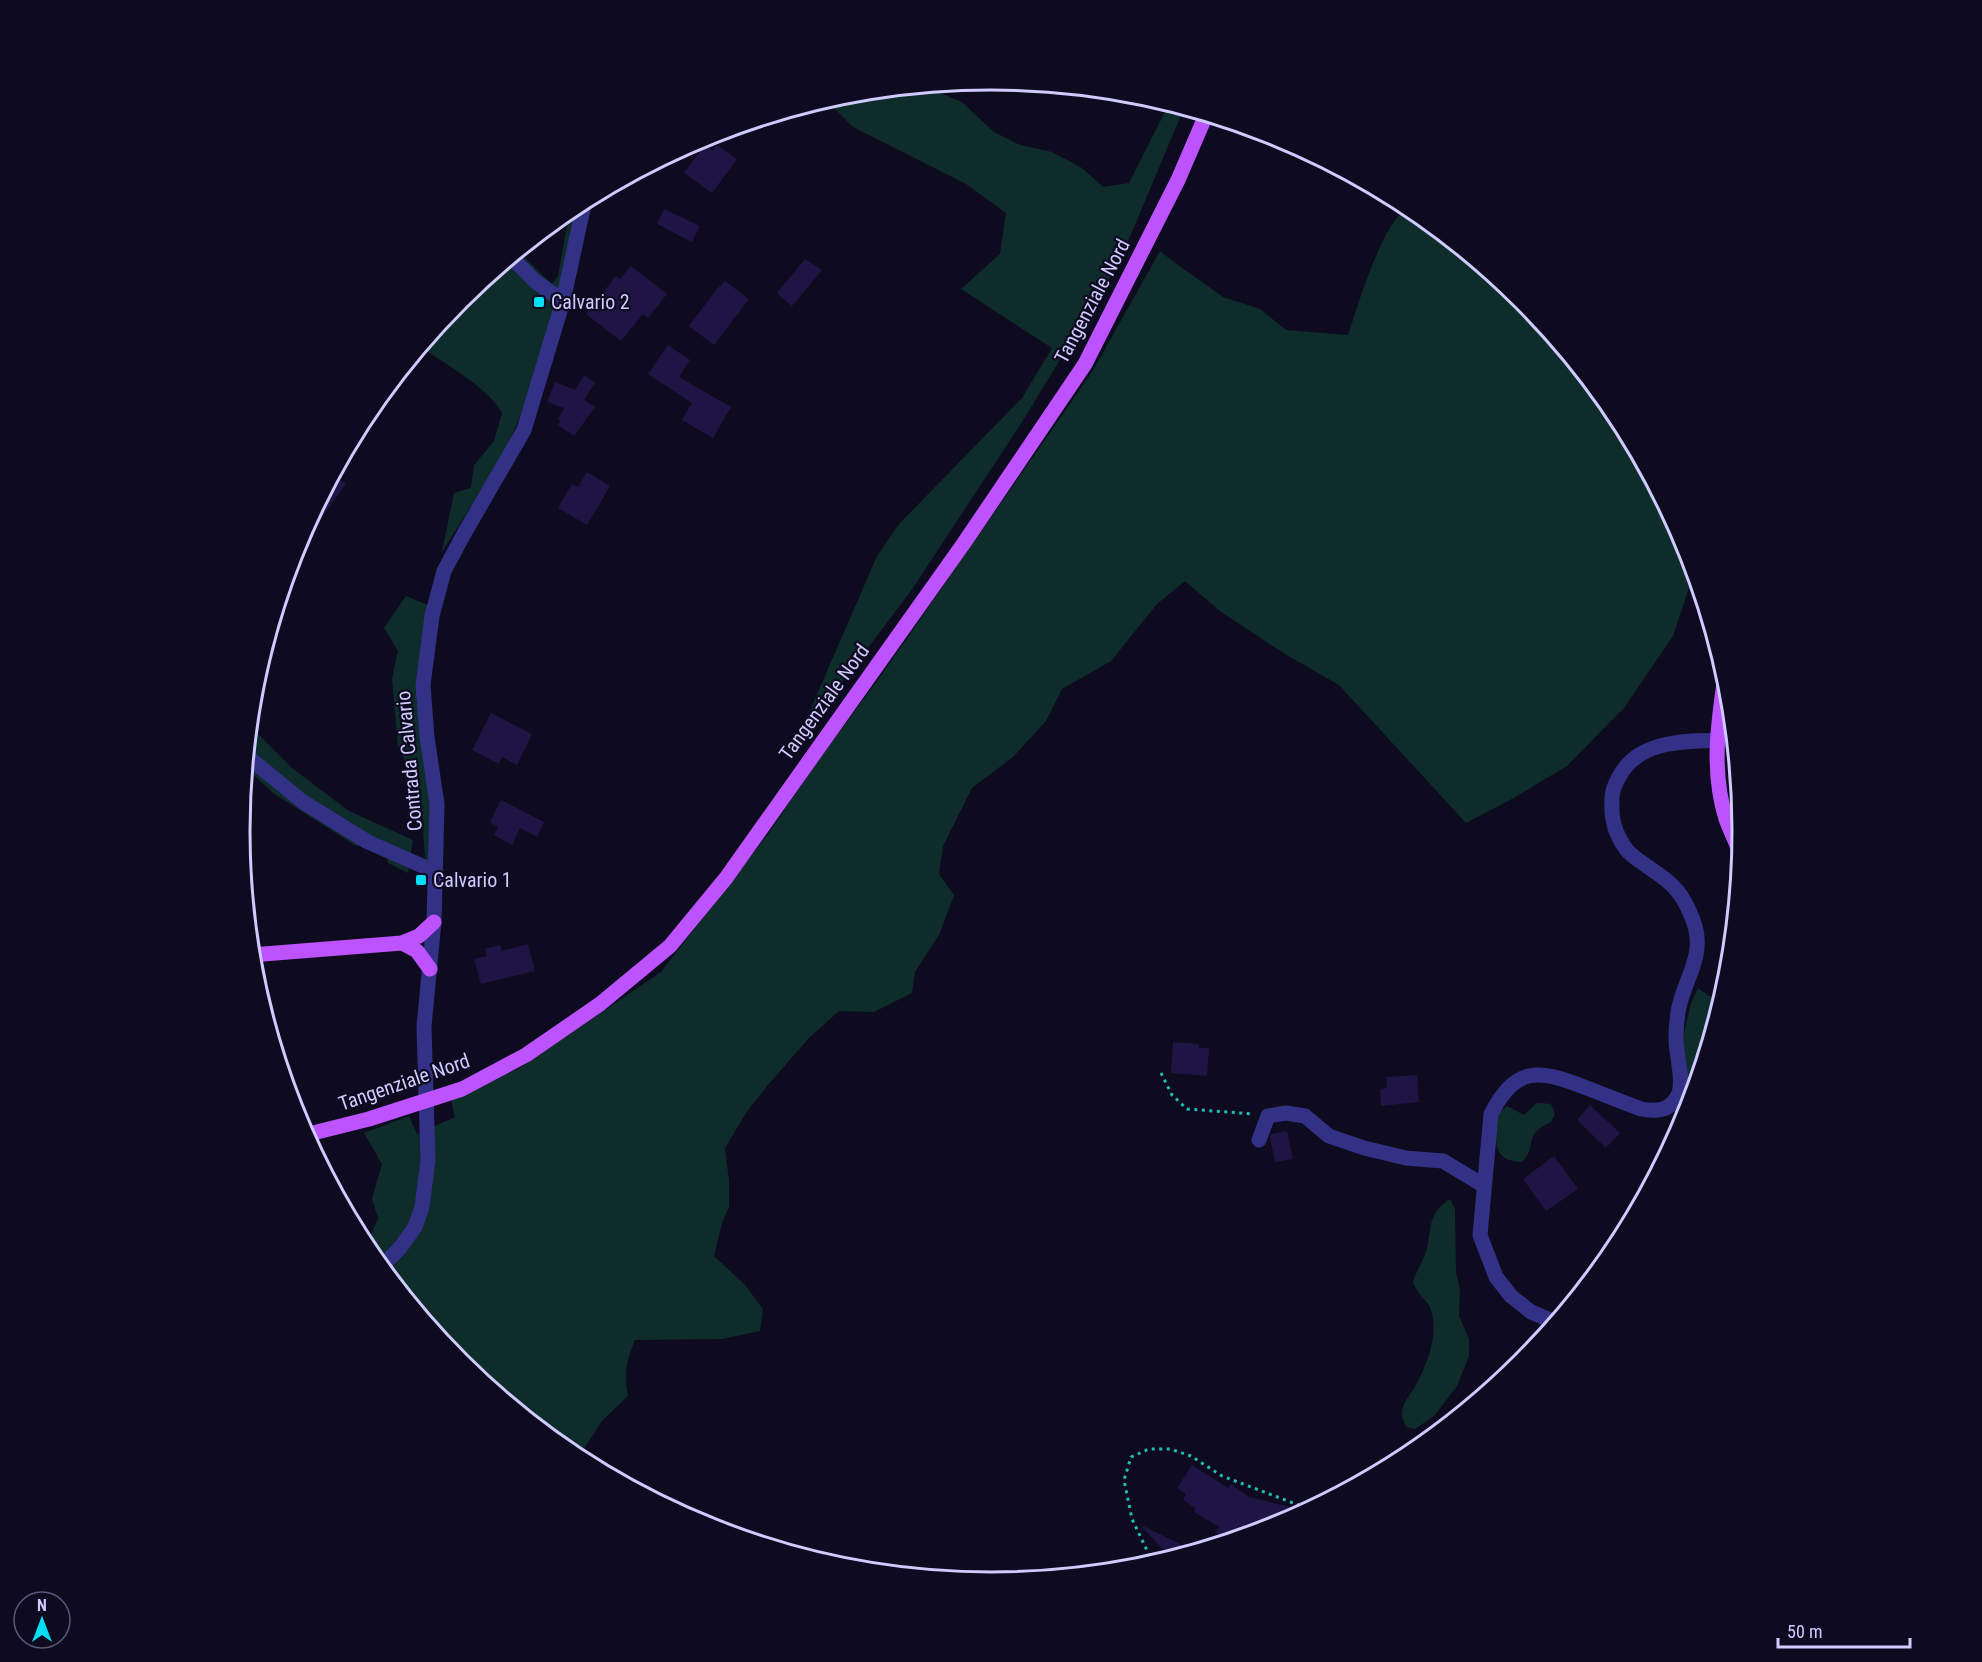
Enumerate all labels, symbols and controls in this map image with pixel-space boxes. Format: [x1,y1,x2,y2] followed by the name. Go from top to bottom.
[1049,235,1135,367] street label: Tangenziale Nord
[551,290,630,314] place label: Calvario 2
[532,295,546,309] marker: Calvario 2
[774,639,874,765] street label: Tangenziale Nord
[391,690,427,832] street label: Contrada Calvario
[433,868,512,892] place label: Calvario 1
[414,873,428,887] marker: Calvario 1
[335,1048,473,1116] street label: Tangenziale Nord
[12,1590,72,1650] north arrow
[37,1596,47,1615] text: N
[1778,1611,1910,1649] scale bar
[1787,1621,1822,1642] text: 50 m

